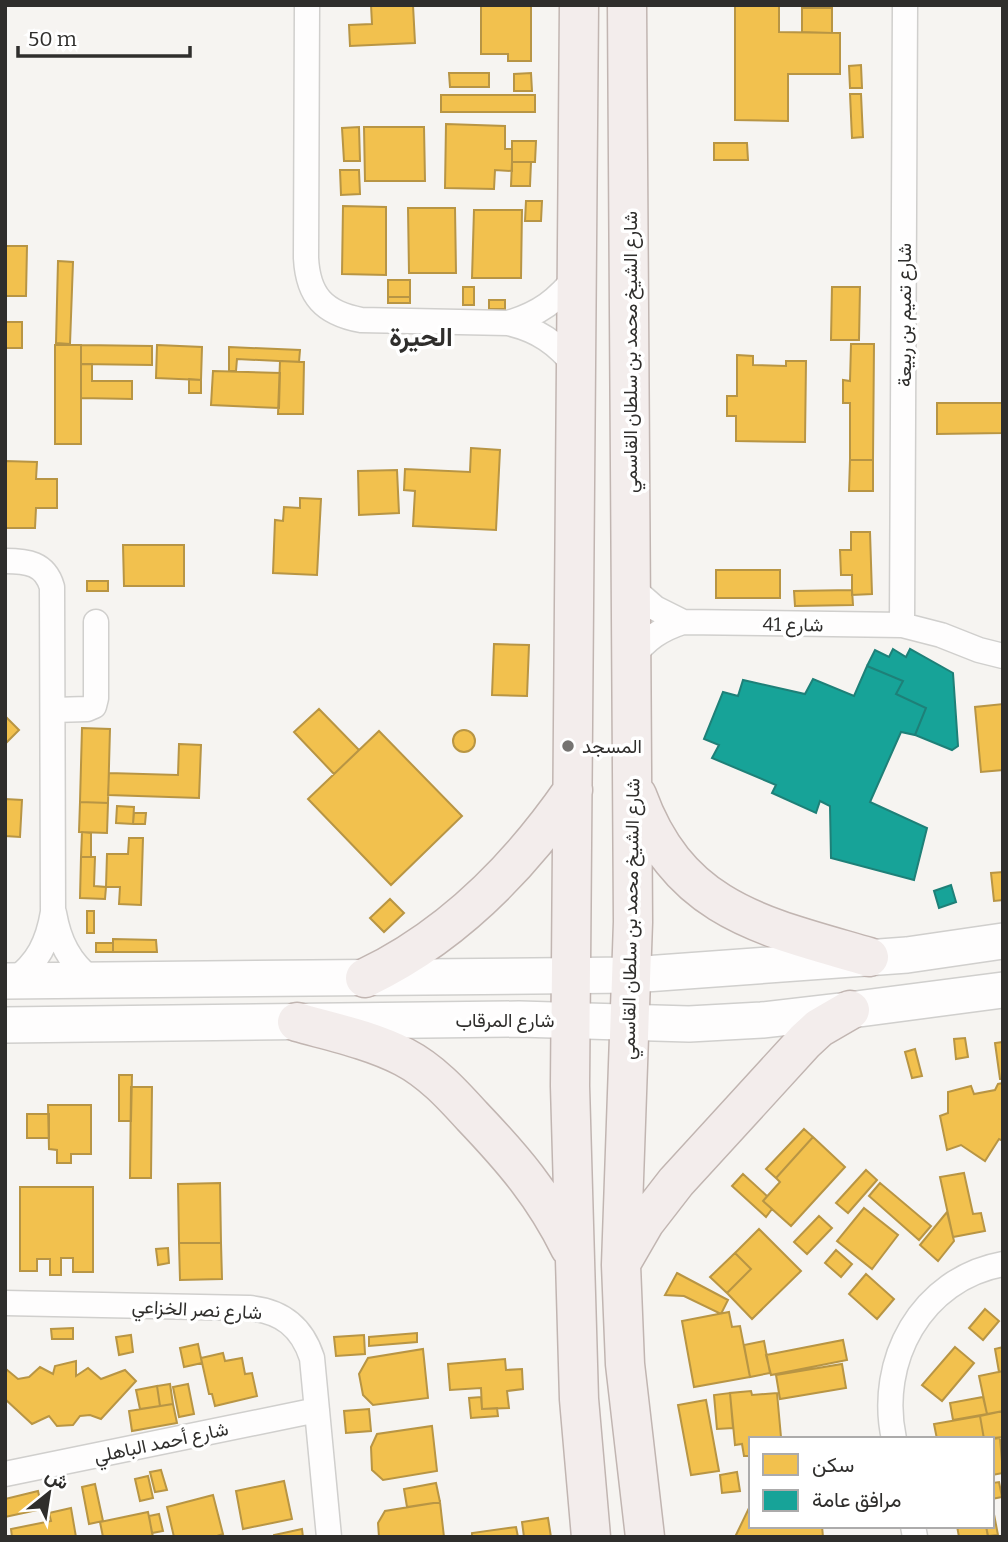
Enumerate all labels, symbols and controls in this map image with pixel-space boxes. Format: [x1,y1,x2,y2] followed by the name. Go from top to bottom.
[18,14,189,58] scale bar
[28,26,77,52] text: 50 m
[619,211,646,493] street label: شارع الشيخ محمد بن سلطان القاسمي
[893,243,917,387] street label: شارع تميم بن ربيعة
[389,322,453,353] district label: الحيرة
[762,612,824,638] street label: شارع 41
[582,735,642,758] place label: المسجد
[560,738,576,754] marker: المسجد
[617,778,648,1060] street label: شارع الشيخ محمد بن سلطان القاسمي
[455,1009,555,1033] street label: شارع المرقاب
[131,1295,263,1328] street label: شارع نصر الخزاعي
[92,1417,231,1472] street label: شارع أحمد الباهلي
[749,1437,994,1528] legend
[812,1452,854,1478] text: سكن
[14,1458,84,1528] north arrow
[42,1463,73,1494] text: ش
[812,1487,902,1513] text: مرافق عامة

